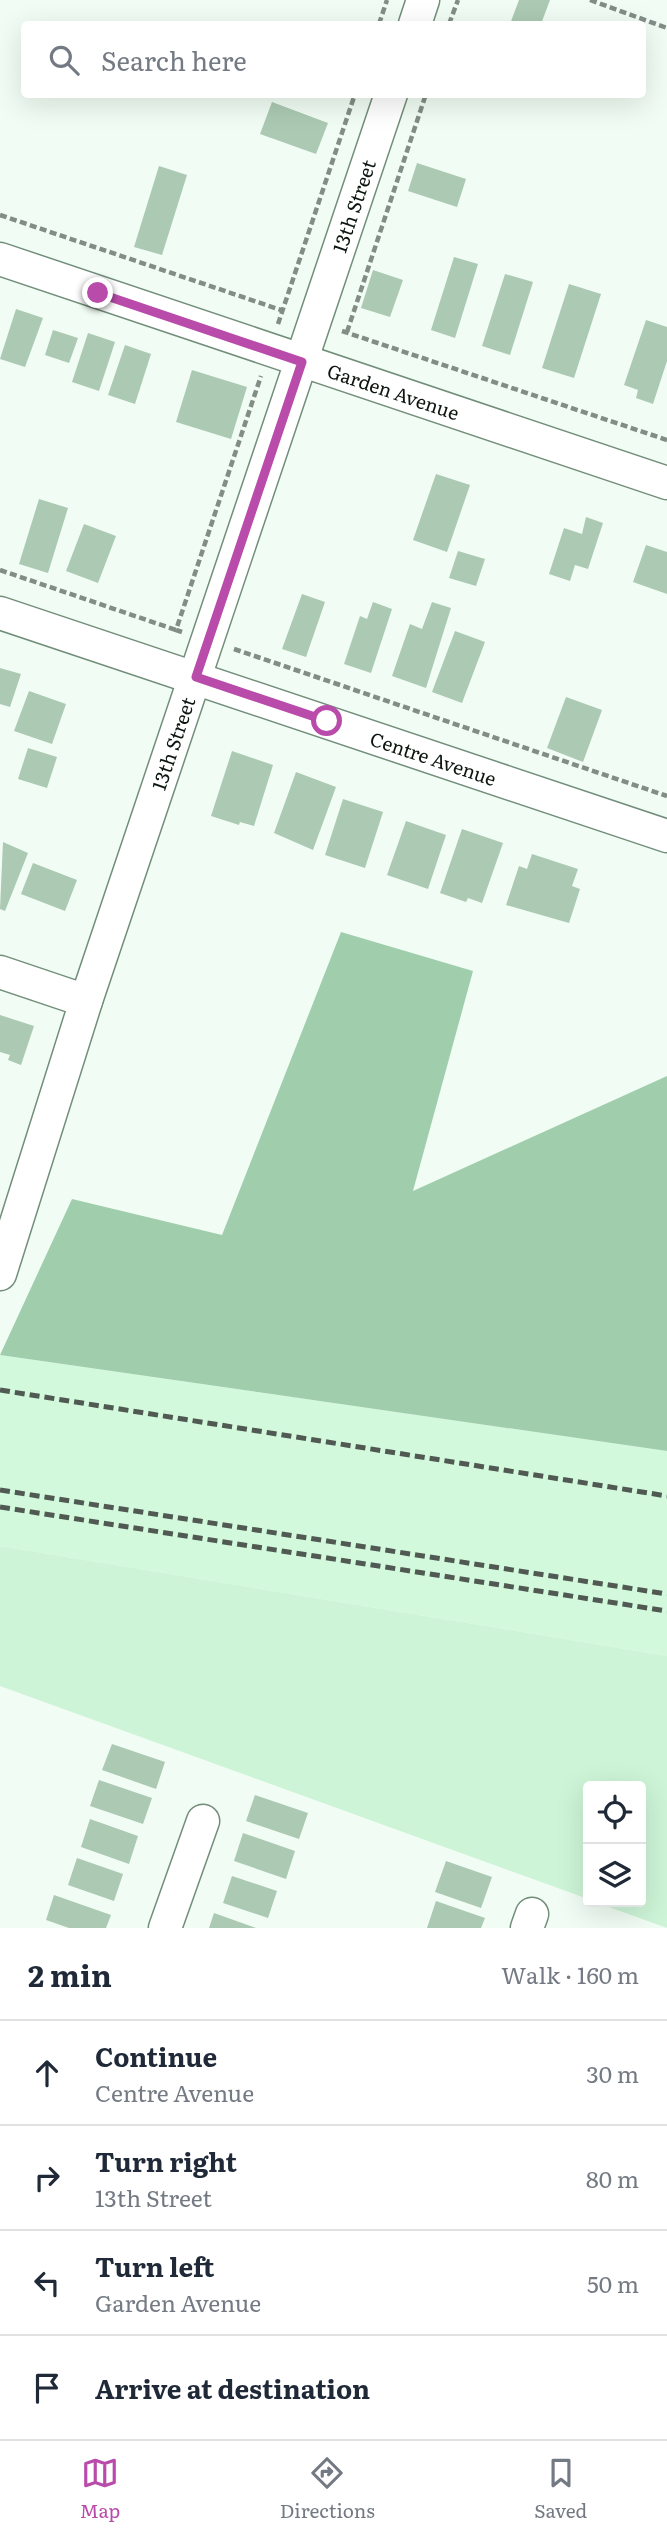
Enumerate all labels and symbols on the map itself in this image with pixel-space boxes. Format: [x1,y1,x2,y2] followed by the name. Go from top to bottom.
[325,155,382,256] street label: 13th Street
[82,277,113,308] route end
[324,356,463,426] street label: Garden Avenue
[144,693,201,794] street label: 13th Street
[311,705,342,736] route start
[367,724,500,792] street label: Centre Avenue

